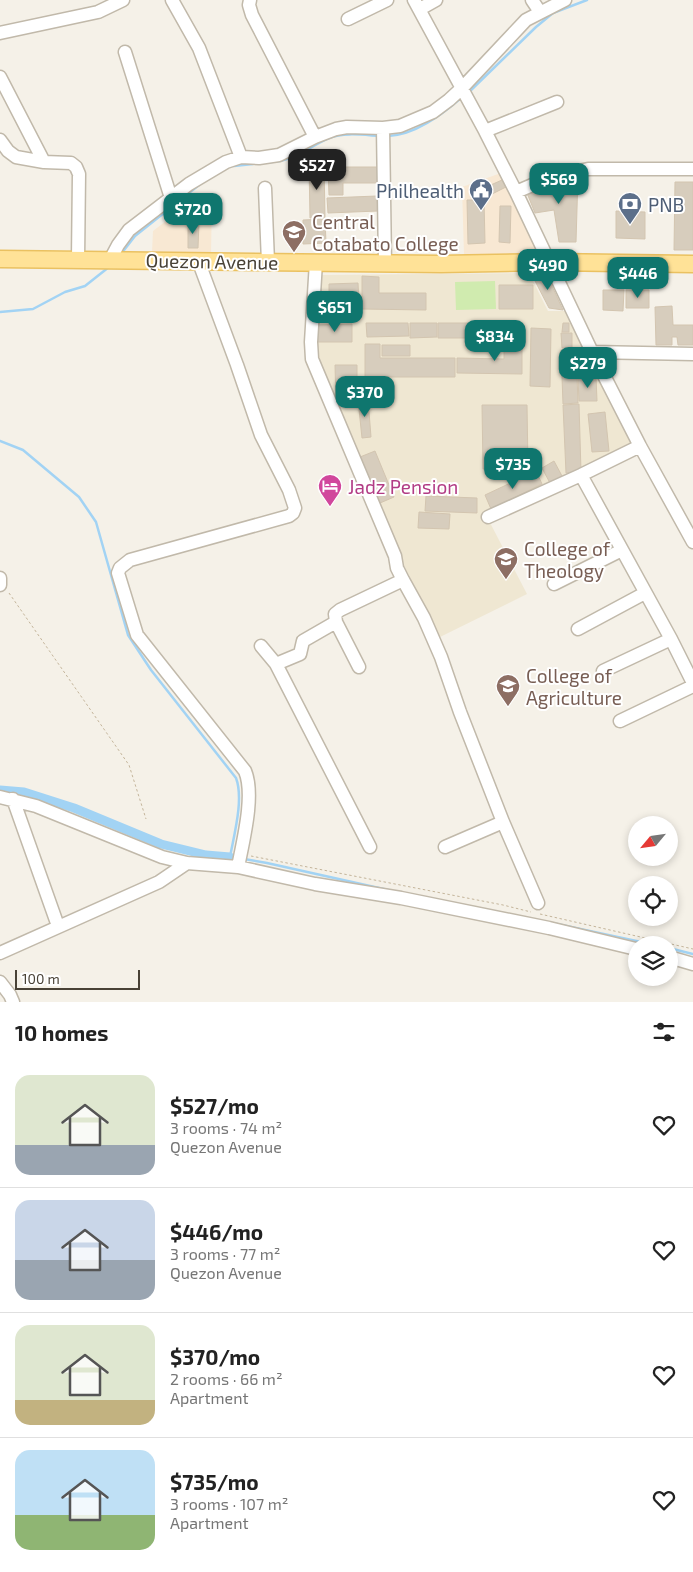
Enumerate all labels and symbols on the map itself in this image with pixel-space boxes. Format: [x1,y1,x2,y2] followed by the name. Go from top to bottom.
[287,148,347,191] pin: $527
[529,162,589,205] pin: $569
[468,177,494,211] public building icon: Philhealth
[376,179,464,202] place label: Philhealth
[617,191,643,225] bank icon: PNB
[163,192,223,235] pin: $720
[648,193,684,216] place label: PNB
[312,210,459,255] place label: Central Cotabato College
[281,219,307,253] school or university icon: Central Cotabato College
[145,248,279,274] street label: Quezon Avenue
[518,248,578,291] pin: $490
[608,256,668,299] pin: $446
[305,290,365,333] pin: $651
[465,320,525,362] pin: $834
[558,346,618,389] pin: $279
[335,376,395,418] pin: $370
[483,448,543,490] pin: $735
[317,473,343,507] hotel icon: Jadz Pension
[348,475,458,498] place label: Jadz Pension
[524,537,611,582] place label: College of Theology
[493,546,519,580] school or university icon: College of Theology
[526,664,622,709] place label: College of Agriculture
[495,673,521,707] school or university icon: College of Agriculture
[628,816,678,866] north arrow
[15,967,140,990] scale bar

